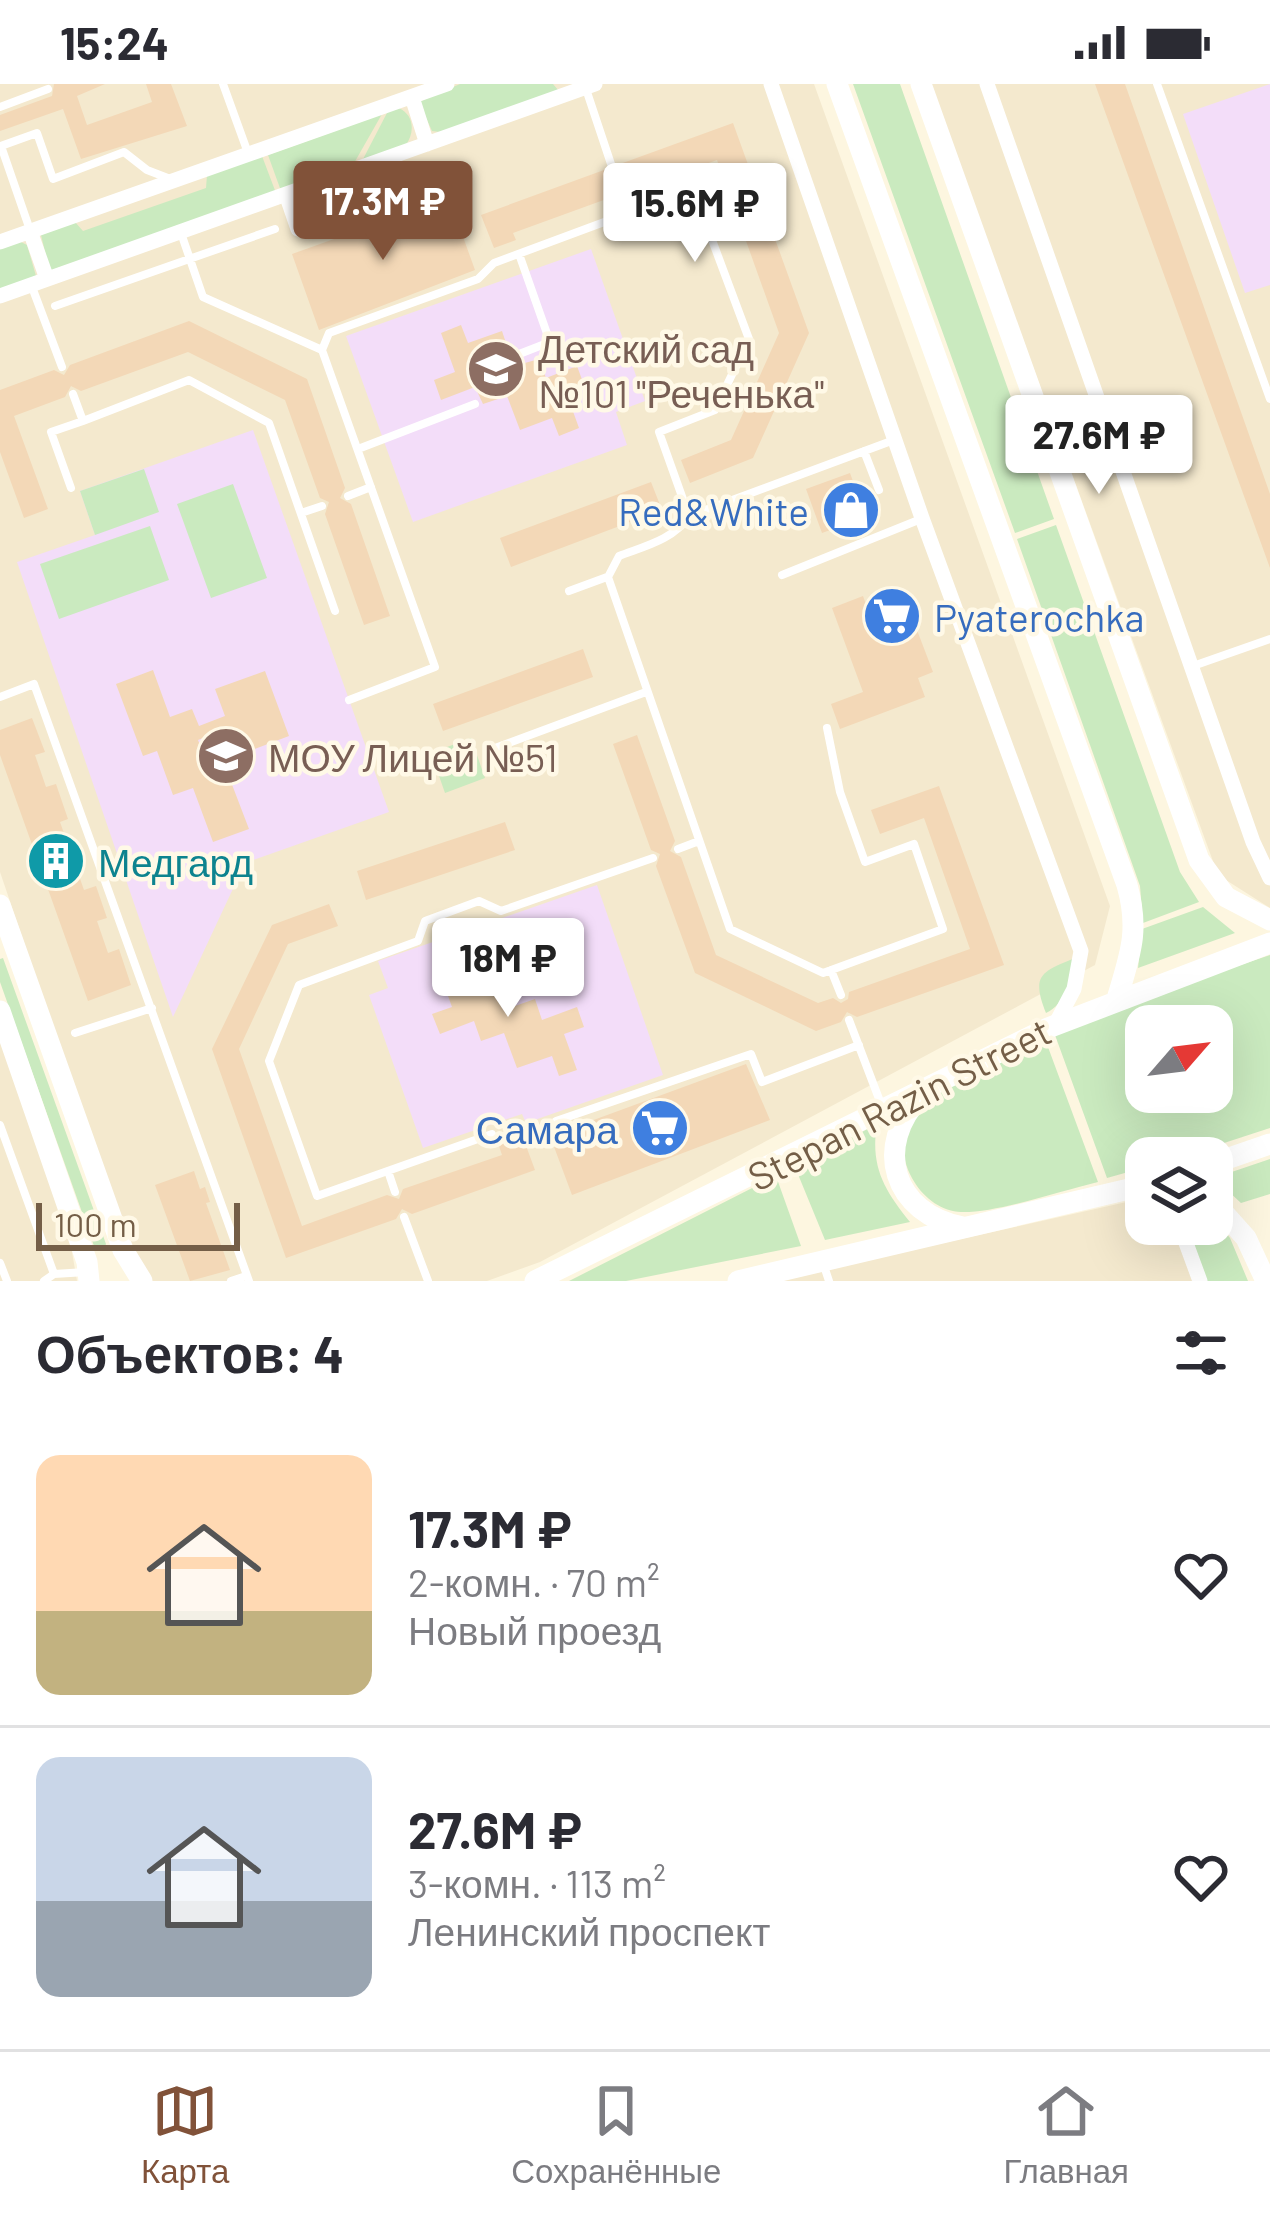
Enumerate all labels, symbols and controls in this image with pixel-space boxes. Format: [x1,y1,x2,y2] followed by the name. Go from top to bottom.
[60,15,169,69] text: 15:24
[272,161,494,263] pin: 17.3M ₽
[584,163,806,265] pin: 15.6M ₽
[320,176,446,223] text: 17.3M ₽
[630,178,760,225] text: 15.6M ₽
[538,324,825,416] place label: Детский сад №101 "Реченька"
[465,338,527,400] school or university icon: Детский сад №101 "Реченька"
[988,395,1210,497] pin: 27.6M ₽
[1032,410,1166,457] text: 27.6M ₽
[820,479,882,541] shop icon: Red&White
[618,487,809,534] place label: Red&White
[861,585,923,647] supermarket icon: Pyaterochka
[934,593,1144,640] place label: Pyaterochka
[195,725,257,787] school or university icon: МОУ Лицей №51
[268,733,558,780] place label: МОУ Лицей №51
[25,830,87,892] building icon: Медгард
[98,838,253,885] place label: Медгард
[424,918,592,1020] pin: 18M ₽
[459,933,557,980] text: 18M ₽
[1125,1005,1233,1113] north arrow
[1125,1005,1233,1245] map controls
[740,1006,1058,1200] street label: Stepan Razin Street
[629,1097,691,1159] supermarket icon: Самара
[476,1105,618,1152] place label: Самара
[1125,1137,1233,1245] button: layers
[36,1197,240,1250] scale bar
[54,1204,137,1244] text: 100 m
[1168,1320,1234,1386] icon: filters
[36,1322,344,1383] text: Объектов: 4
[408,1497,572,1558] text: 17.3M ₽
[132,1503,276,1647] icon: home
[1168,1542,1234,1608] icon: heart
[408,1558,660,1605] text: 2-комн. · 70 m²
[408,1606,661,1653] text: Новый проезд
[408,1798,582,1859] text: 27.6M ₽
[132,1805,276,1949] icon: home
[1168,1844,1234,1910] icon: heart
[408,1859,666,1906] text: 3-комн. · 113 m²
[408,1907,770,1954] text: Ленинский проспект
[141,2078,229,2191] tab: Карта
[511,2078,721,2191] tab: Сохранённые
[1003,2078,1129,2191] tab: Главная

